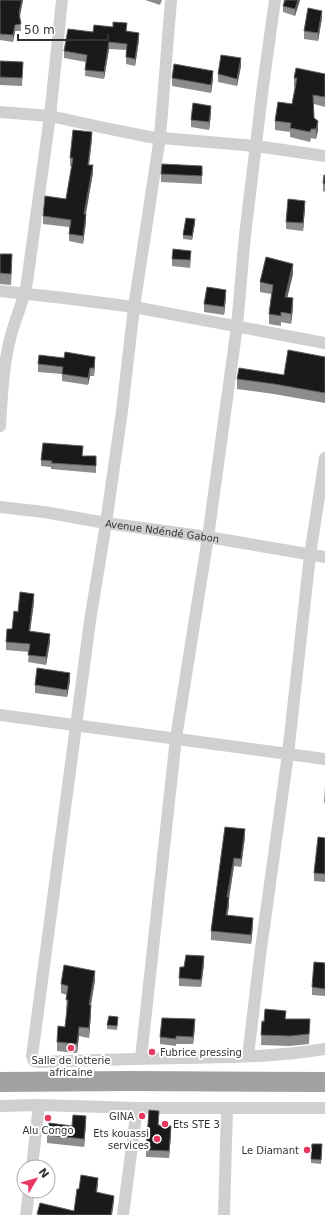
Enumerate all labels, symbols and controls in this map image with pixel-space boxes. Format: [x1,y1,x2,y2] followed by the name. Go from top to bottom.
[18,16,108,42] scale bar
[24,23,55,37] text: 50 m
[104,517,220,544] street label: Avenue Ndéndé Gabon
[66,1043,76,1053] marker: Salle de lotterie africaine
[147,1047,157,1057] marker: Fubrice pressing
[160,1047,242,1058] place label: Fubrice pressing
[32,1055,110,1078] place label: Salle de lotterie africaine
[109,1111,134,1122] place label: GINA
[137,1111,147,1121] marker: GINA
[43,1113,53,1123] marker: Alu Congo
[160,1119,170,1129] marker: Ets STE 3
[173,1119,220,1130] place label: Ets STE 3
[22,1125,74,1136] place label: Alu Congo
[93,1128,149,1151] place label: Ets kouassi services
[152,1134,162,1144] marker: Ets kouassi services
[242,1145,299,1156] place label: Le Diamant
[302,1145,312,1155] marker: Le Diamant
[16,1159,56,1199] north arrow
[36,1166,51,1181] text: N

